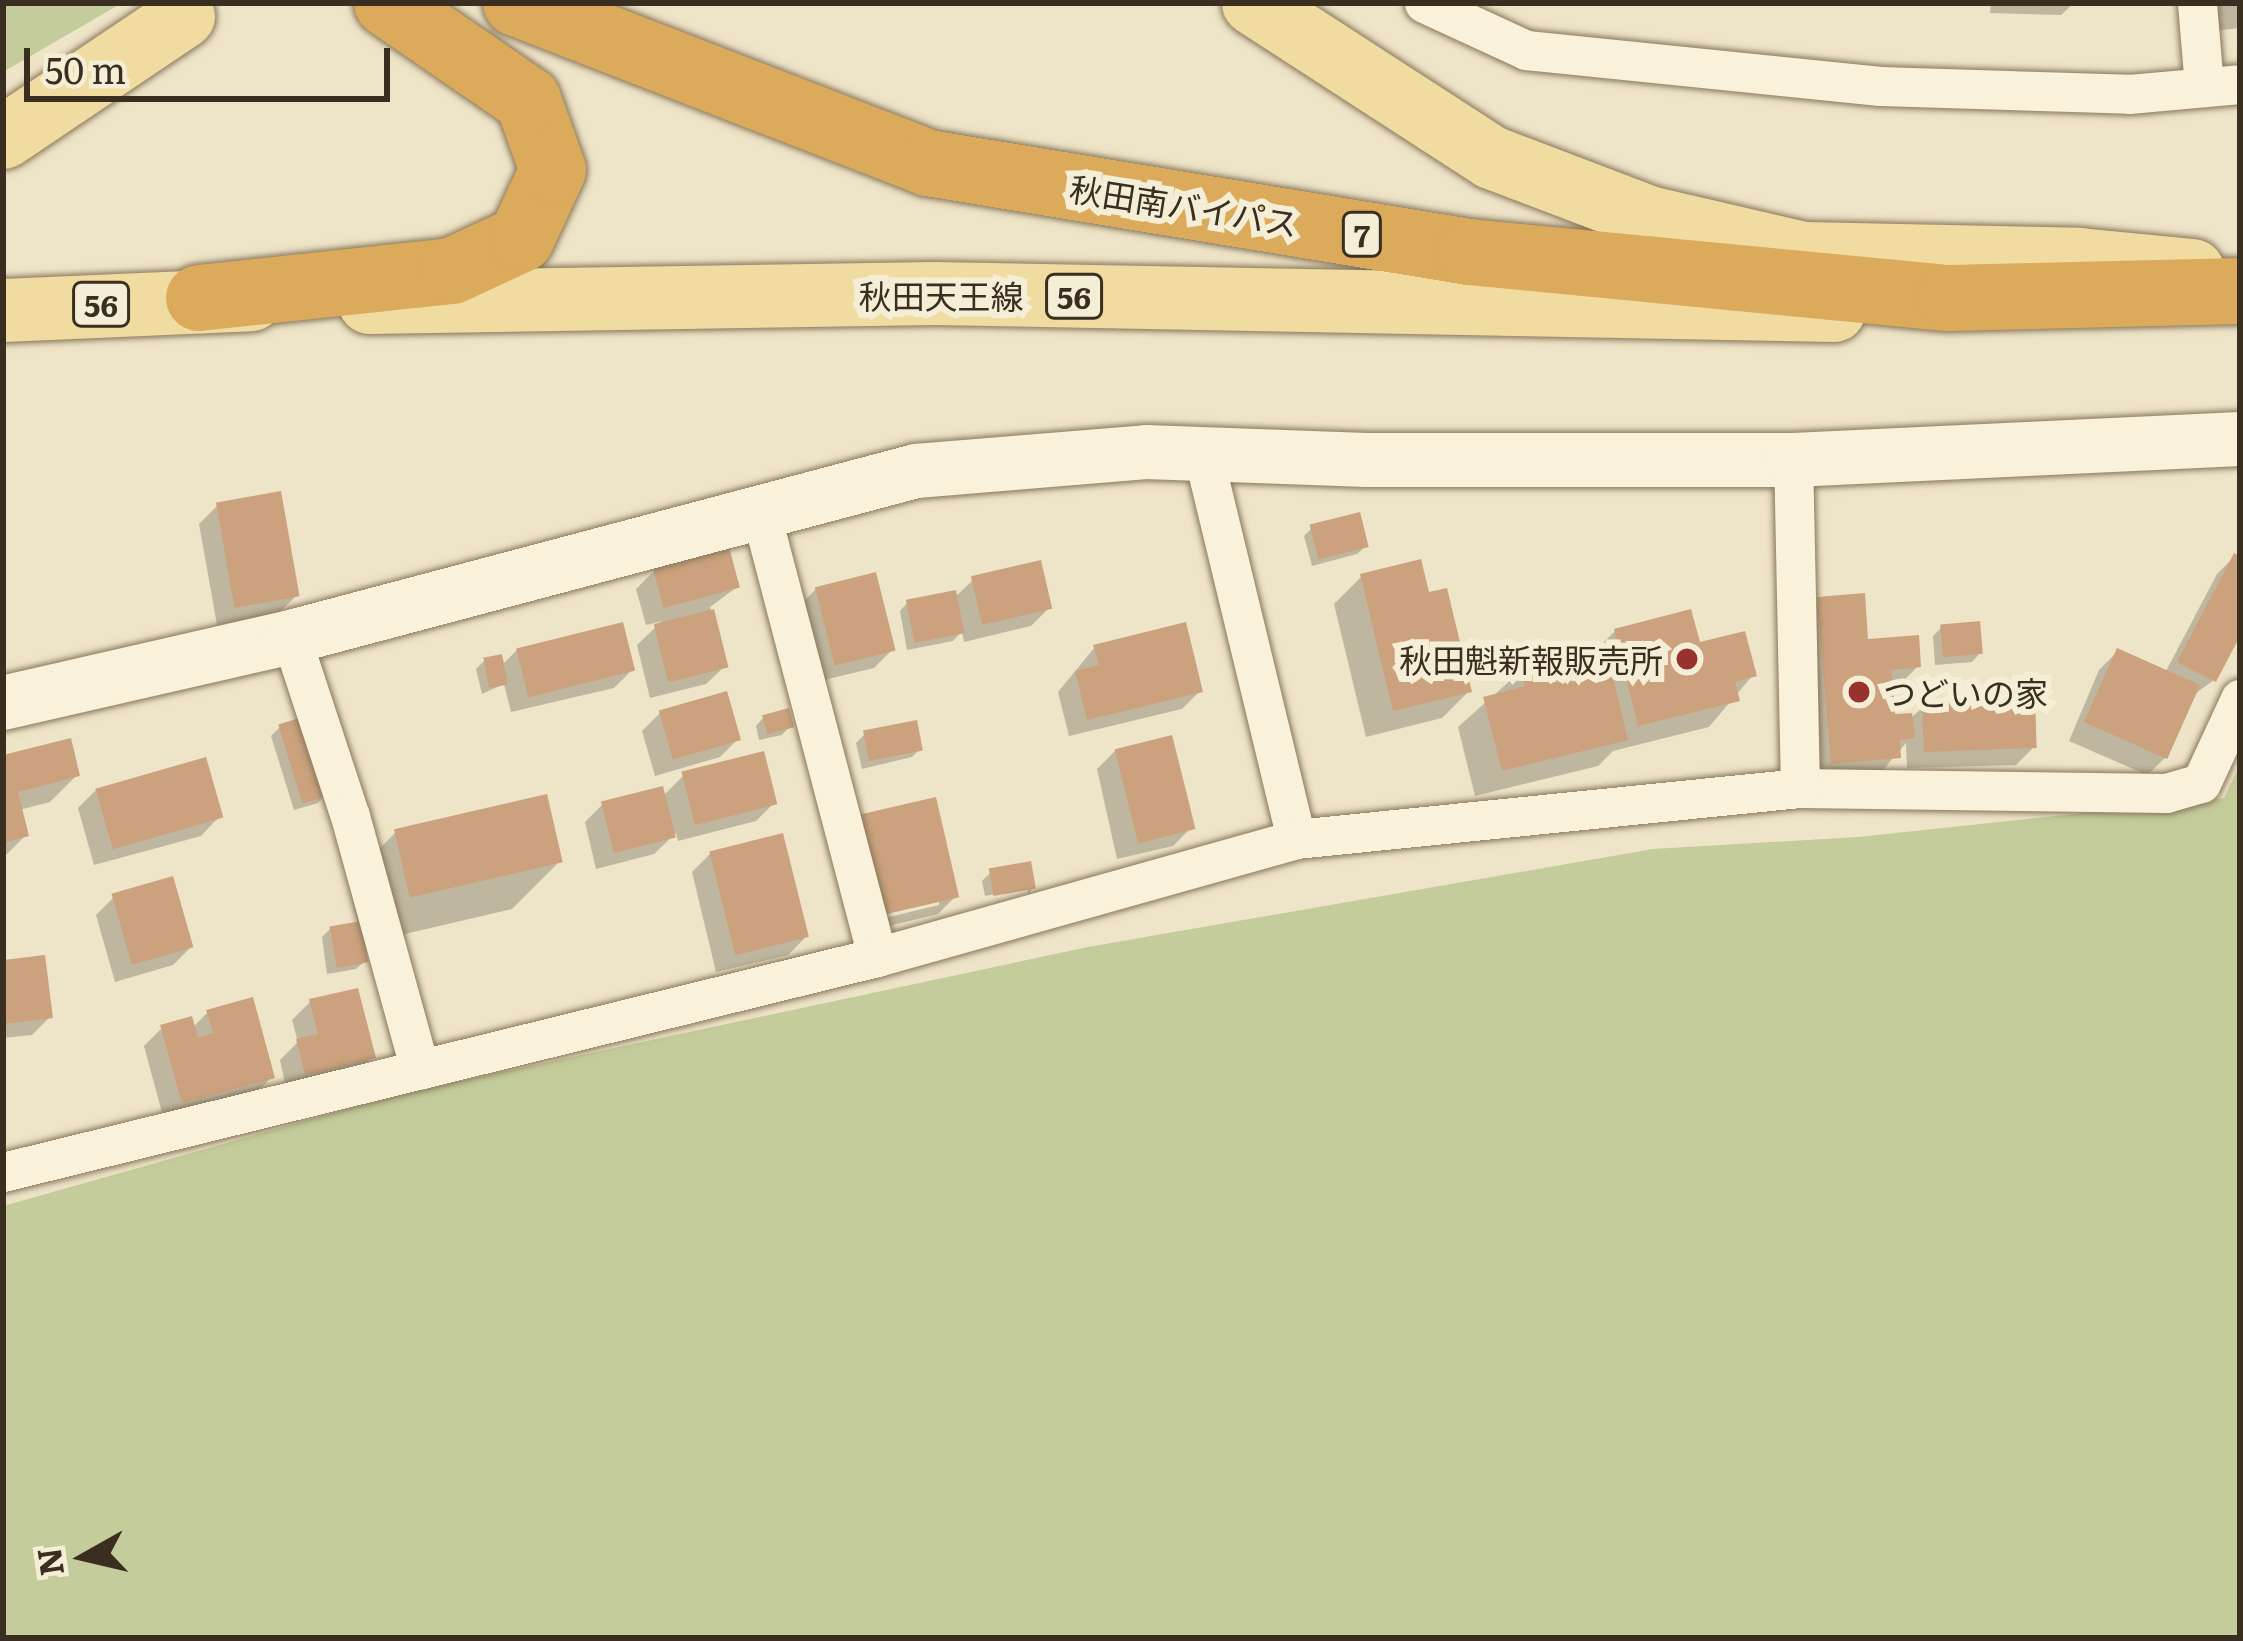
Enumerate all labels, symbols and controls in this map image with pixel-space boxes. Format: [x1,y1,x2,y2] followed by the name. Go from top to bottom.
[30,24,396,98] scale bar
[45,42,126,95] text: 50 m
[1067,167,1301,243] street label: 秋田南バイパス
[1341,210,1383,258] road number: 7
[1044,272,1104,320] road number: 56
[859,275,1023,315] street label: 秋田天王線
[71,280,131,328] road number: 56
[1399,639,1663,679] place label: 秋田魁新報販売所
[1674,646,1700,672] marker: 秋田魁新報販売所
[1883,672,2048,712] place label: つどいの家
[1846,679,1872,705] marker: つどいの家
[24,1497,144,1617] north arrow
[22,1545,74,1579] text: N

